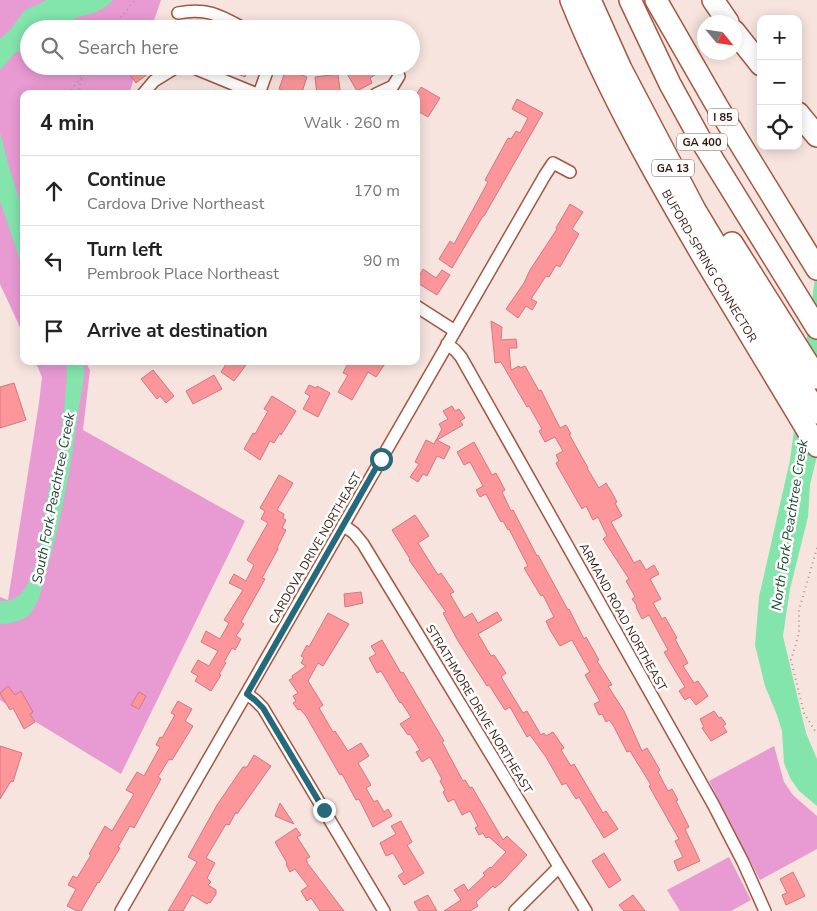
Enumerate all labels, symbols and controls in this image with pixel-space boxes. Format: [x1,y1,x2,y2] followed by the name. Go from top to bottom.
[697,15,742,60] north arrow
[757,15,802,150] map controls
[757,15,802,60] button: +
[20,20,420,75] search box
[38,34,66,62] icon: search
[78,35,179,61] text: Search here
[757,60,802,105] button: −
[757,105,802,150] button: locate
[708,108,738,125] road number: I 85
[40,109,94,137] text: 4 min
[304,112,400,134] text: Walk · 260 m
[677,134,727,150] road number: GA 400
[652,160,694,177] road number: GA 13
[87,167,166,193] text: Continue
[40,177,68,205] icon: ahead
[353,180,400,202] text: 170 m
[658,187,761,345] street label: BUFORD-SPRING CONNECTOR
[87,193,264,215] text: Cardova Drive Northeast
[87,237,162,263] text: Turn left
[40,247,68,275] icon: left
[363,250,400,272] text: 90 m
[87,263,279,285] text: Pembrook Place Northeast
[40,317,68,345] icon: arrive
[87,318,268,344] text: Arrive at destination
[28,410,80,585] water label: South Fork Peachtree Creek
[767,437,813,612] water label: North Fork Peachtree Creek
[370,448,393,471] route start
[265,469,365,627] street label: CARDOVA DRIVE NORTHEAST
[576,540,671,694] street label: ARMAND ROAD NORTHEAST
[422,621,536,797] street label: STRATHMORE DRIVE NORTHEAST
[313,799,336,822] route end

